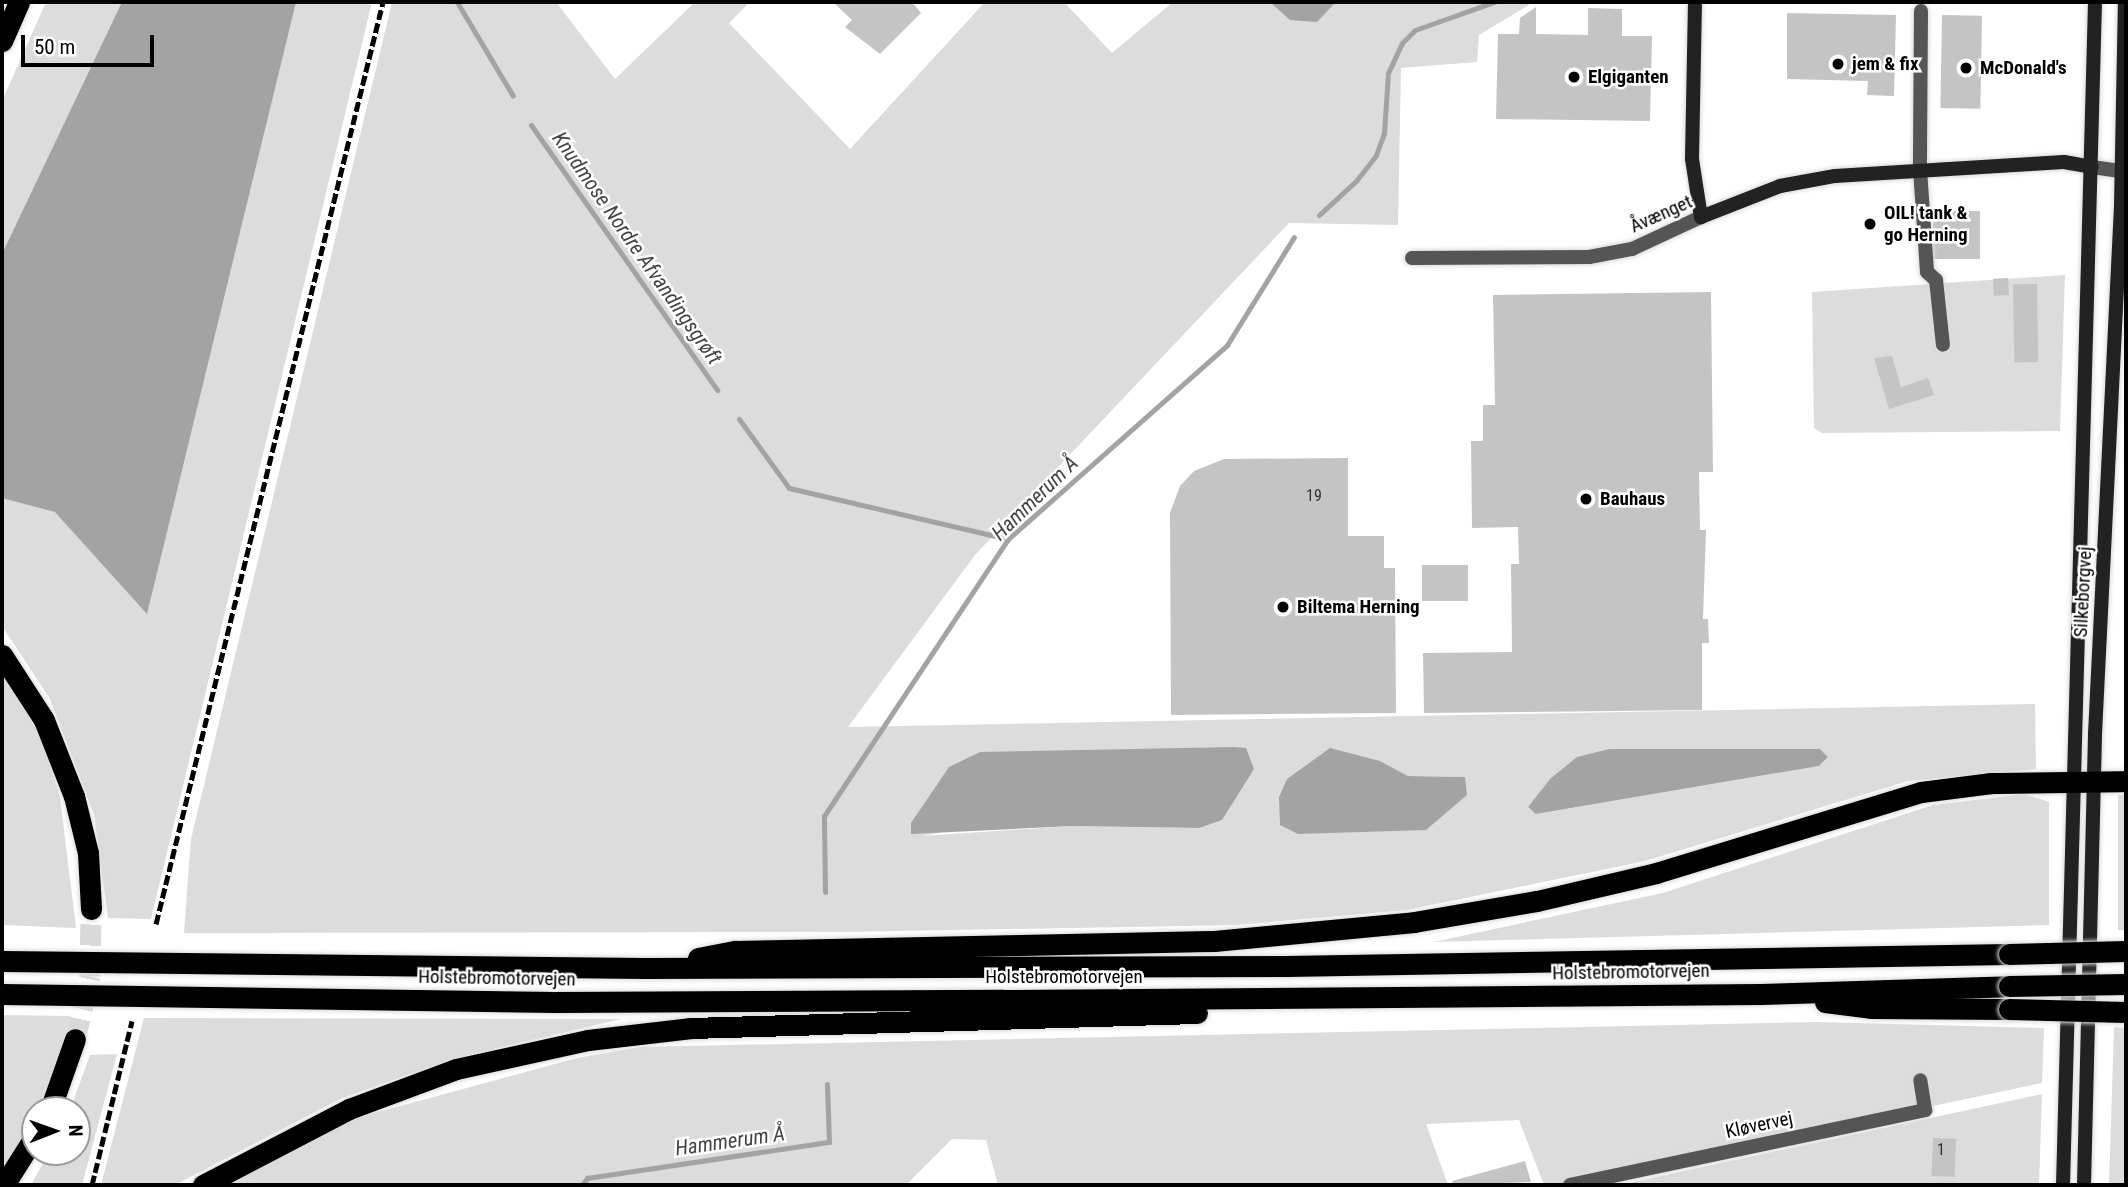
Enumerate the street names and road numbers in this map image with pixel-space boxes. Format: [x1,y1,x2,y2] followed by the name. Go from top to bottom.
[1626,190,1696,238] street label: Åvænget
[2069,546,2097,638] street label: Silkeborgvej
[1552,959,1710,985] street label: Holstebromotorvejen
[418,965,576,991] street label: Holstebromotorvejen
[985,966,1143,988] street label: Holstebromotorvejen
[1723,1107,1795,1143] street label: Kløvervej

